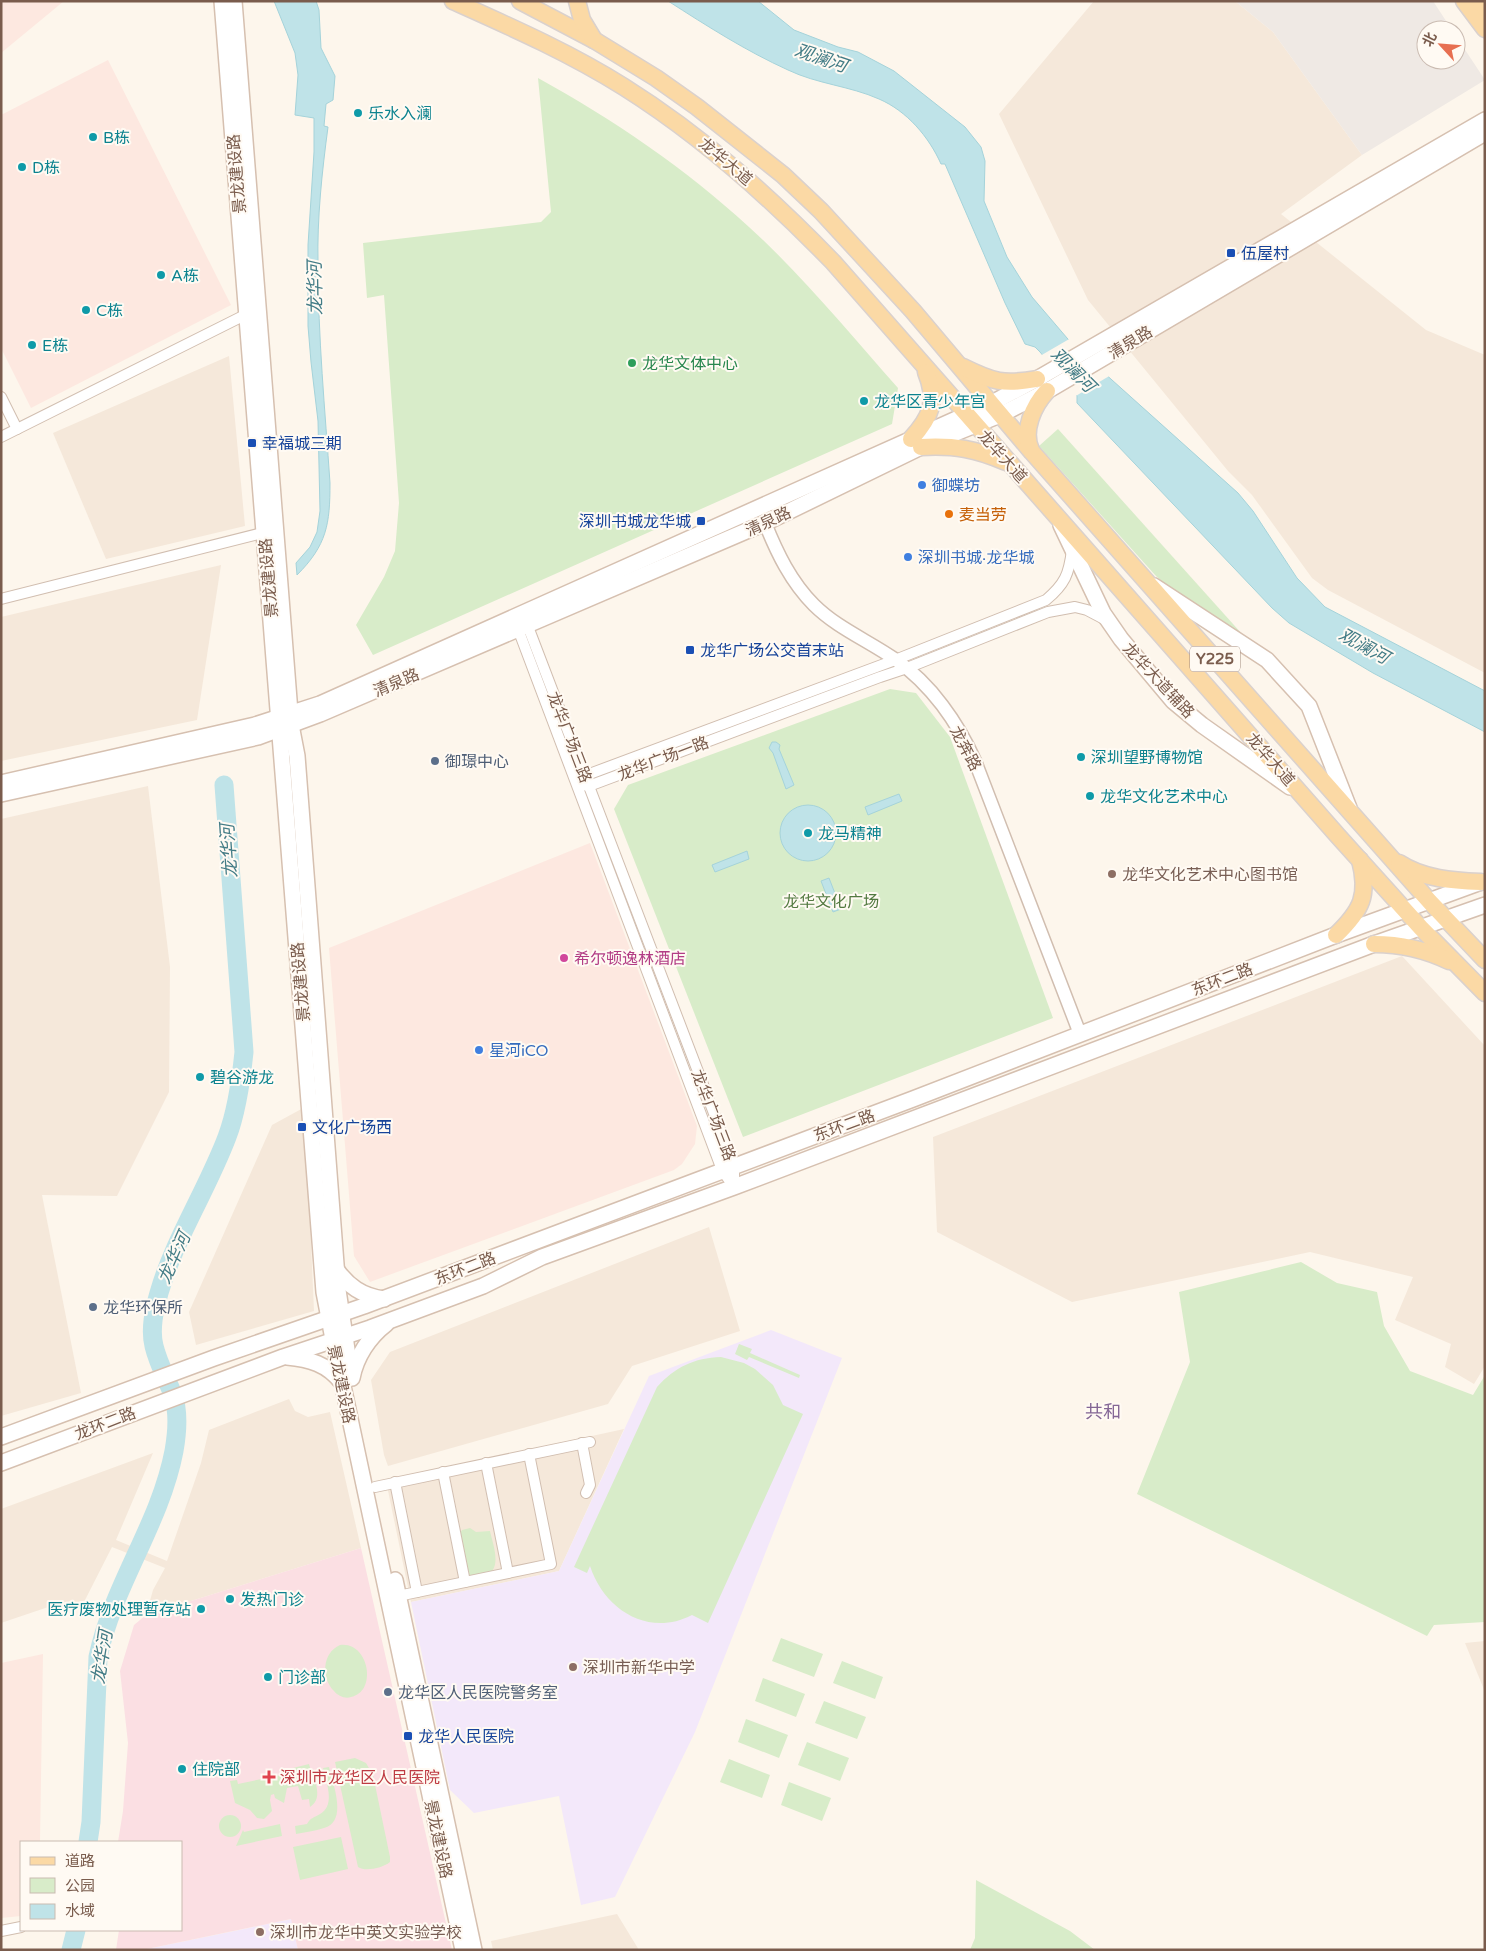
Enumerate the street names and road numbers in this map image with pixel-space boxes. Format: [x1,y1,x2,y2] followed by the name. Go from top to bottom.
[224,133,250,215] street label: 景龙建设路
[694,134,756,190] street label: 龙华大道
[1105,322,1156,364] street label: 清泉路
[973,426,1031,487] street label: 龙华大道
[742,503,794,541] street label: 清泉路
[256,537,282,619] street label: 景龙建设路
[1118,639,1198,723] street label: 龙华大道辅路
[1190,646,1240,672] road number: Y225
[370,664,422,702] street label: 清泉路
[543,689,596,786] street label: 龙华广场三路
[945,723,985,774] street label: 龙奔路
[1242,729,1299,790] street label: 龙华大道
[615,732,712,785] street label: 龙华广场一路
[288,941,314,1023] street label: 景龙建设路
[1189,959,1256,1001] street label: 东环二路
[687,1067,740,1164] street label: 龙华广场三路
[811,1106,878,1146] street label: 东环二路
[432,1248,499,1290] street label: 东环二路
[323,1343,359,1425] street label: 景龙建设路
[72,1403,139,1445] street label: 龙环二路
[420,1798,456,1880] street label: 景龙建设路

